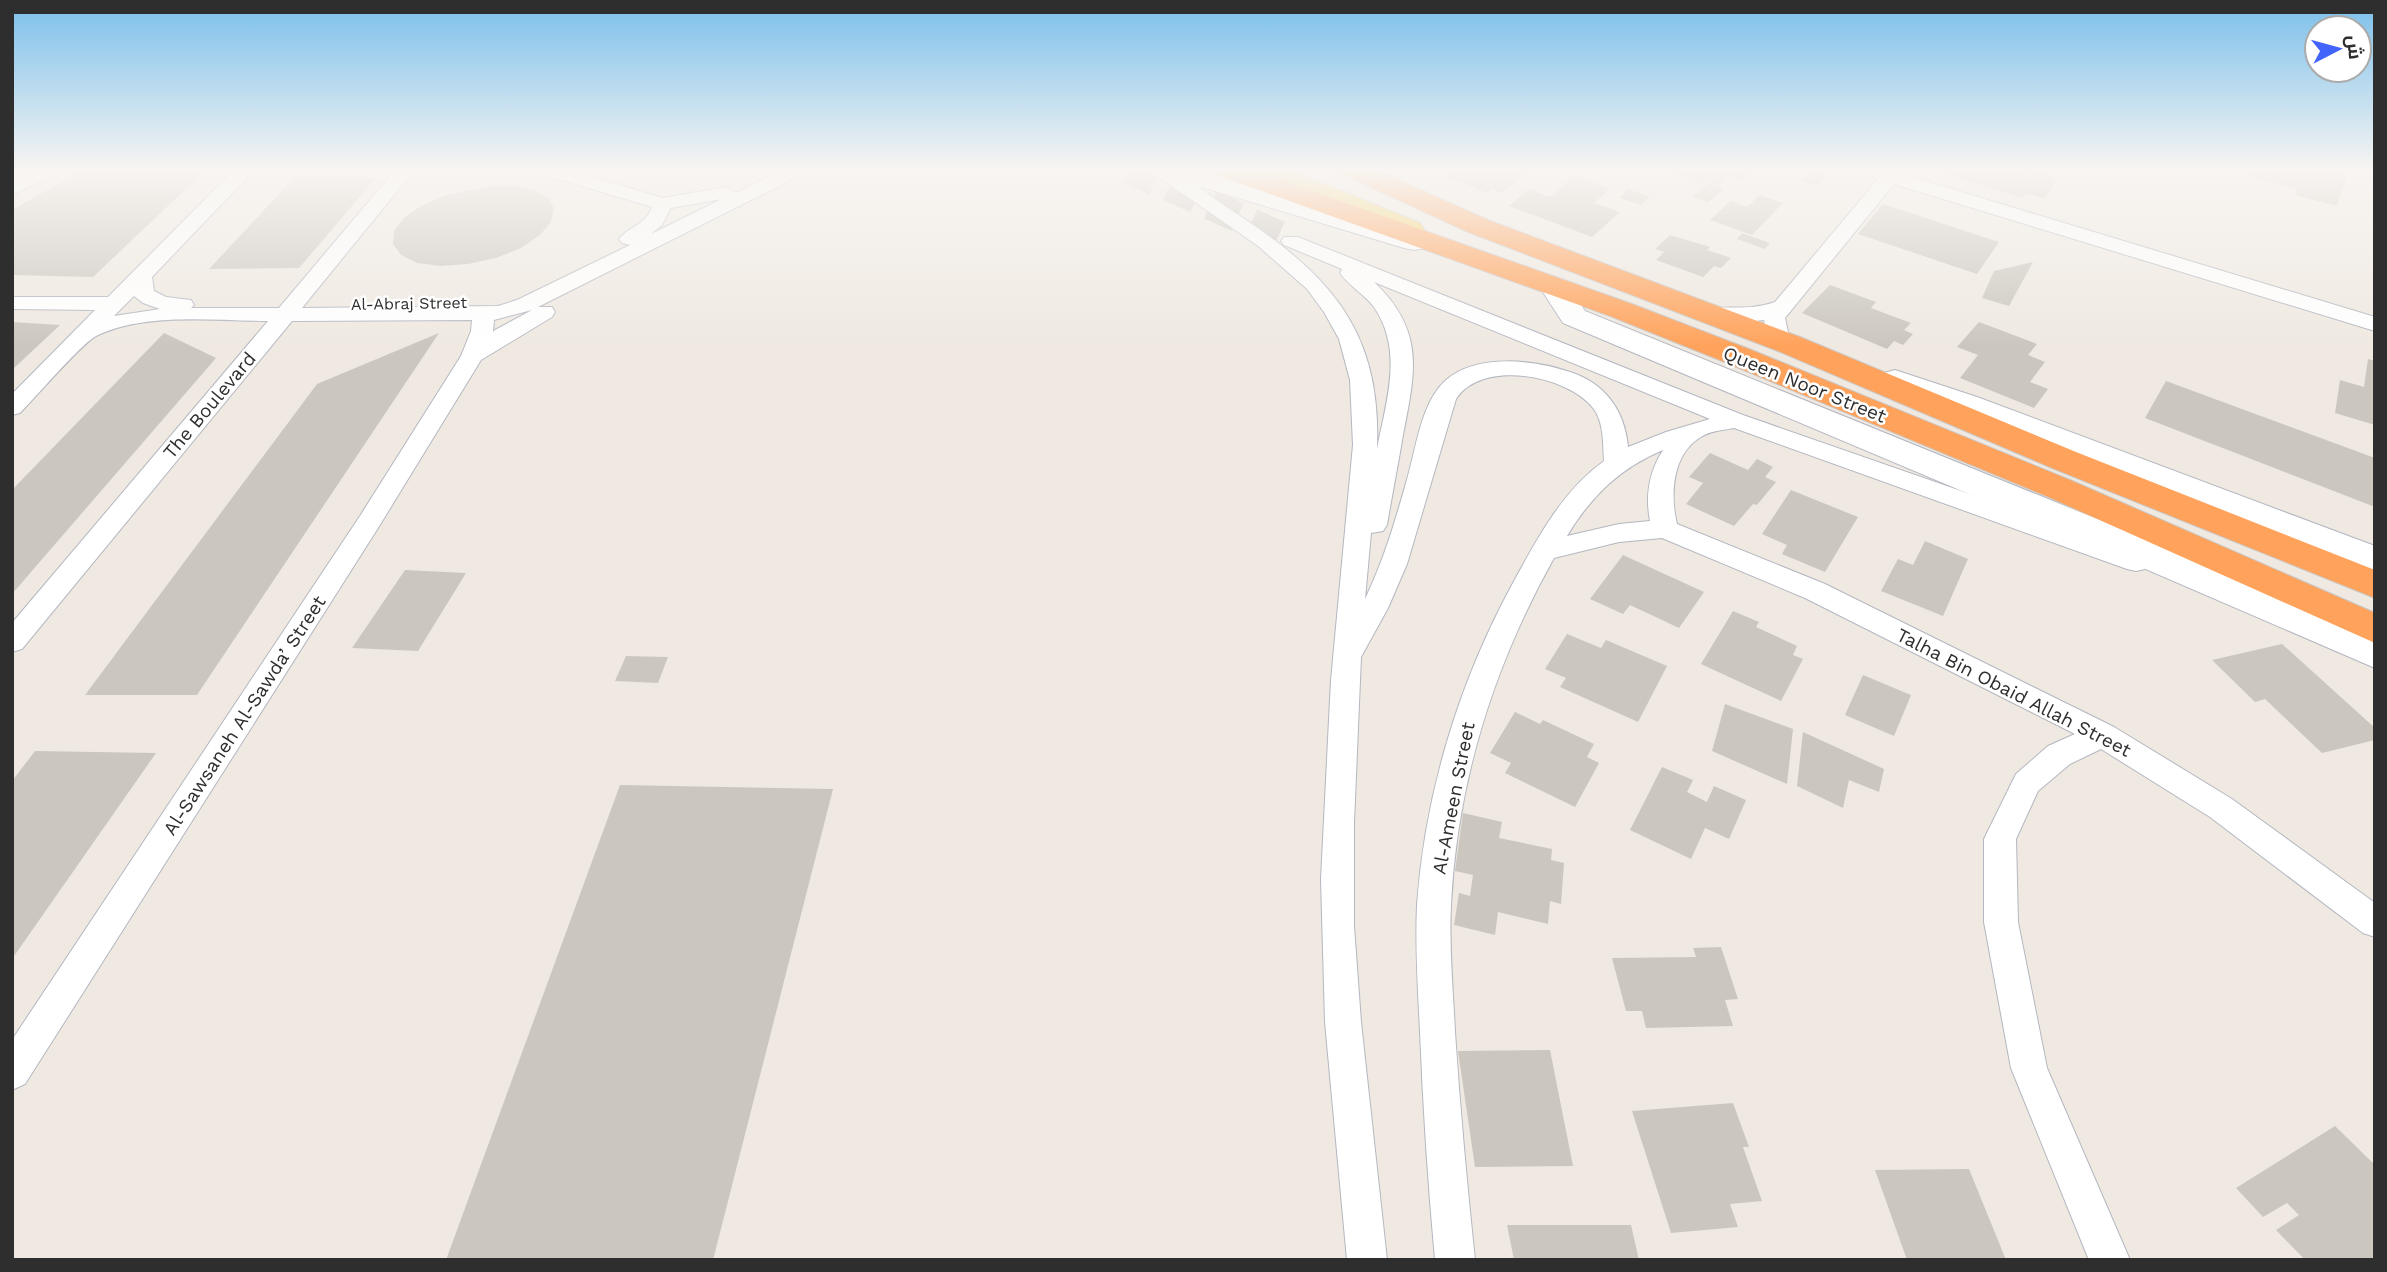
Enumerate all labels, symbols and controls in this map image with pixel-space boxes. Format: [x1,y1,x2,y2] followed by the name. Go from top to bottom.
[2303,14,2373,84] north arrow
[2342,34,2367,61] text: ش
[351,293,468,314] street label: Al-Abraj Street
[1720,341,1890,428] street label: Queen Noor Street
[158,347,261,463] street label: The Boulevard
[158,591,331,839] street label: Al-Sawsaneh Al-Sawda’ Street
[1893,623,2135,762] street label: Talha Bin Obaid Allah Street
[1427,720,1480,876] street label: Al-Ameen Street

